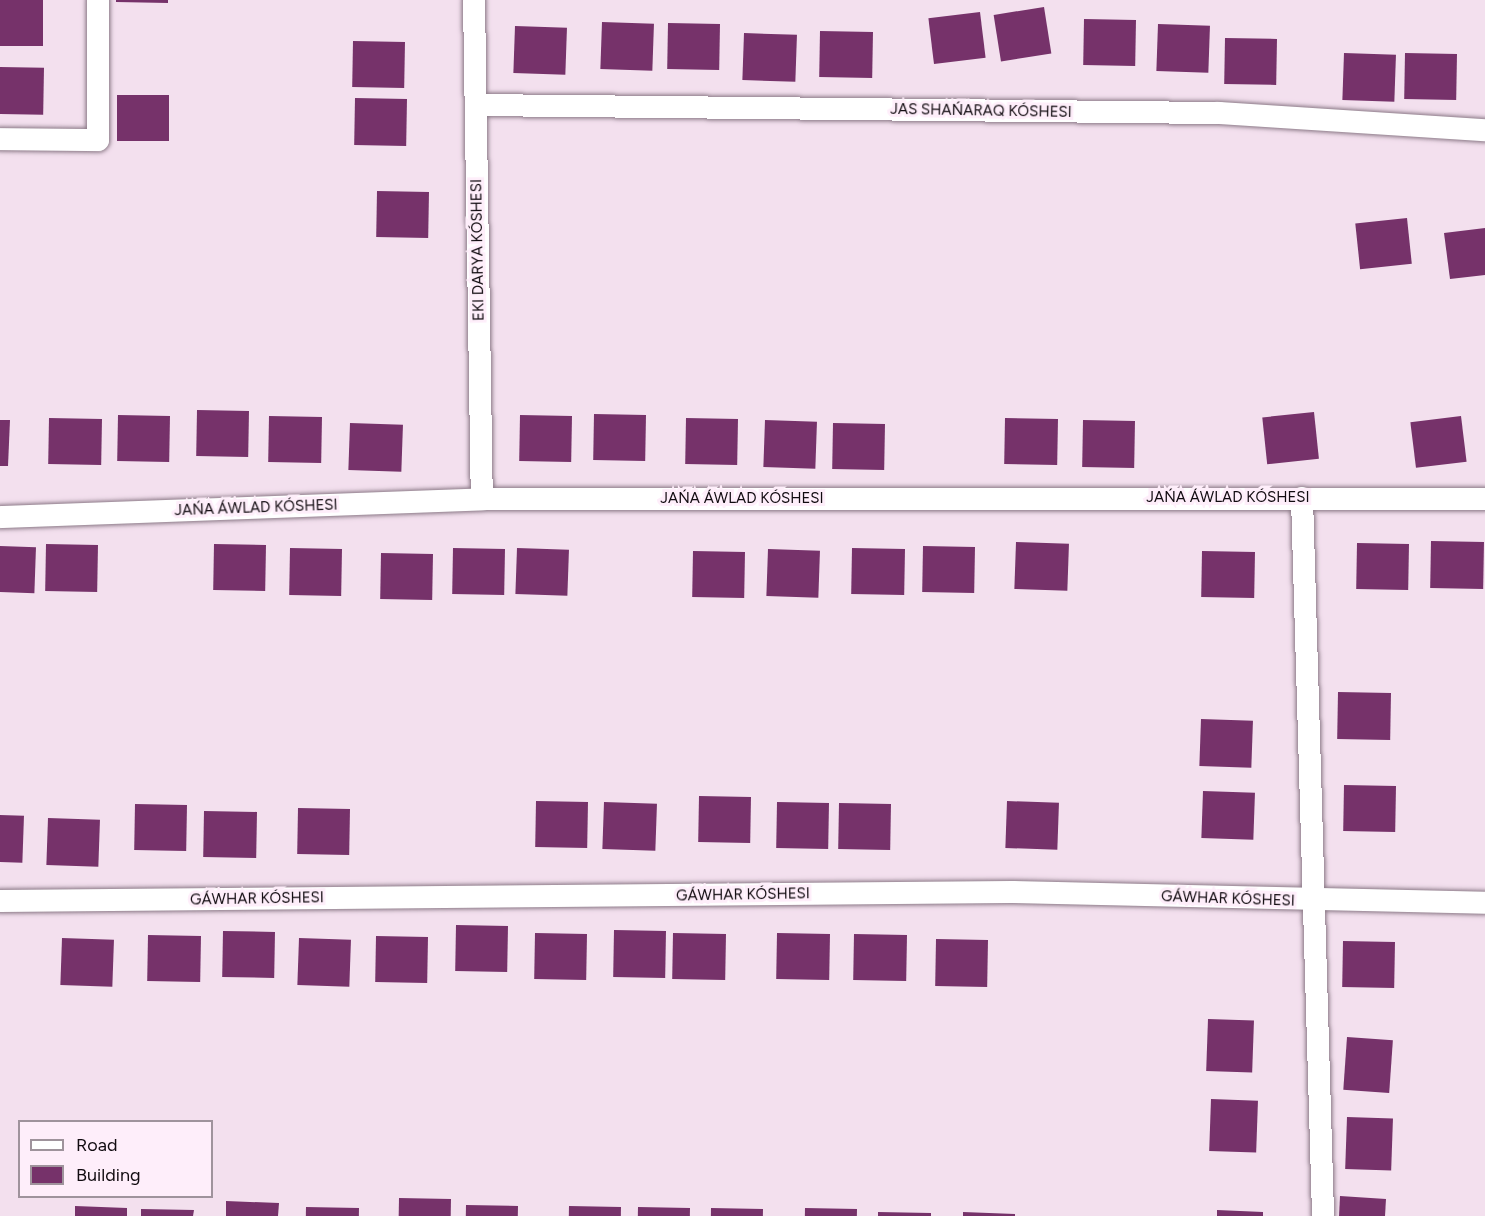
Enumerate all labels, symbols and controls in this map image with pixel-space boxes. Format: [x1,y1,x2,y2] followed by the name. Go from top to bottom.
[890,100,1072,122] street label: JAS SHAŃARAQ KÓSHESI
[468,179,488,321] street label: EKI DARYA KÓSHESI
[1146,489,1310,507] street label: JAŃA ÁWLAD KÓSHESI
[660,490,824,508] street label: JAŃA ÁWLAD KÓSHESI
[174,496,338,520] street label: JAŃA ÁWLAD KÓSHESI
[676,885,810,905] street label: GÁWHAR KÓSHESI
[1161,888,1295,910] street label: GÁWHAR KÓSHESI
[190,889,324,909] street label: GÁWHAR KÓSHESI
[18,1120,213,1198] legend
[76,1134,117,1156] text: Road
[76,1164,141,1186] text: Building

